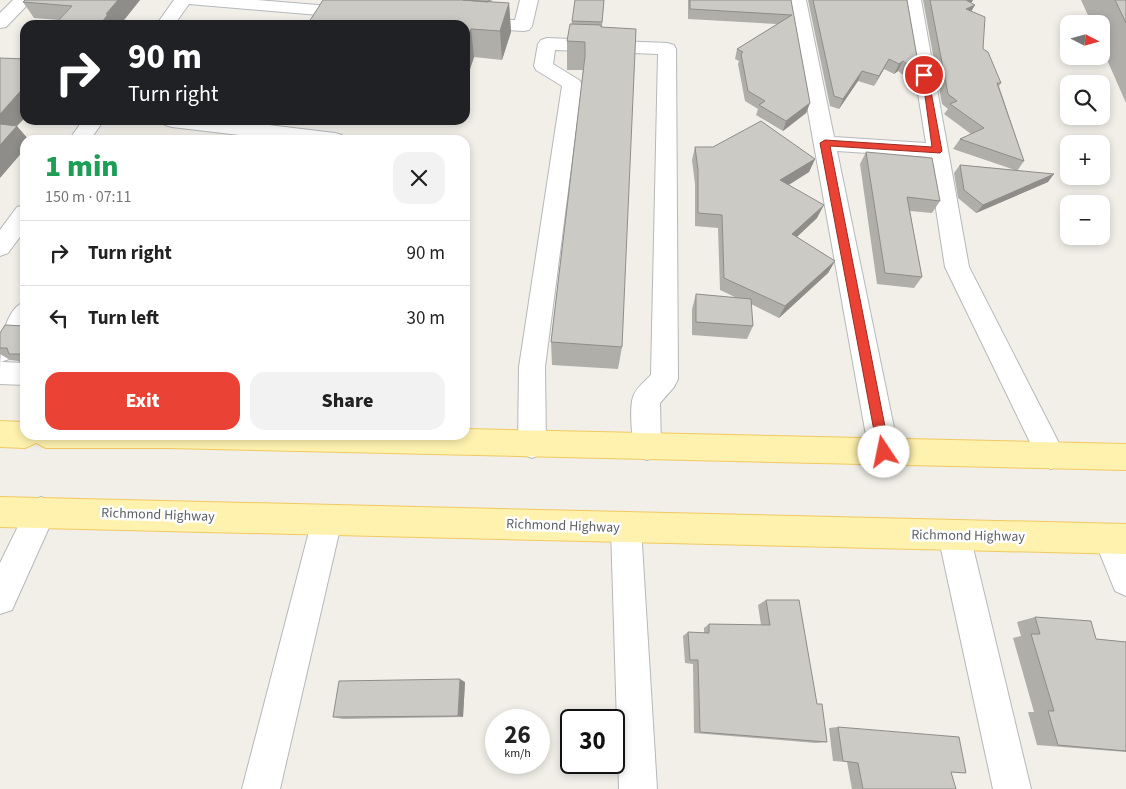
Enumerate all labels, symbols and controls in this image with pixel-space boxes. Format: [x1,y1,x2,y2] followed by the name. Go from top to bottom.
[1060,15,1110,65] north arrow
[1060,15,1110,245] map controls
[128,32,202,82] text: 90 m
[45,40,110,105] icon: right
[903,54,945,96] pin
[910,61,938,89] icon: arrive
[1060,75,1110,125] button: search
[128,78,218,110] text: Turn right
[1060,135,1110,185] button: +
[45,145,119,188] text: 1 min
[393,152,445,204] button: close
[45,186,132,208] text: 150 m · 07:11
[1060,195,1110,245] button: −
[45,239,73,267] icon: right
[88,240,172,267] text: Turn right
[407,240,445,267] text: 90 m
[45,304,73,332] icon: left
[88,305,159,332] text: Turn left
[407,305,445,332] text: 30 m
[45,372,240,430] button: Exit
[250,372,445,430] button: Share
[857,425,909,477] position arrow
[101,503,216,527] street label: Richmond Highway
[506,514,621,538] street label: Richmond Highway
[911,525,1025,547] street label: Richmond Highway
[560,709,625,774] speed limit sign: 30
[504,717,531,753] text: 26
[504,745,531,762] text: km/h

